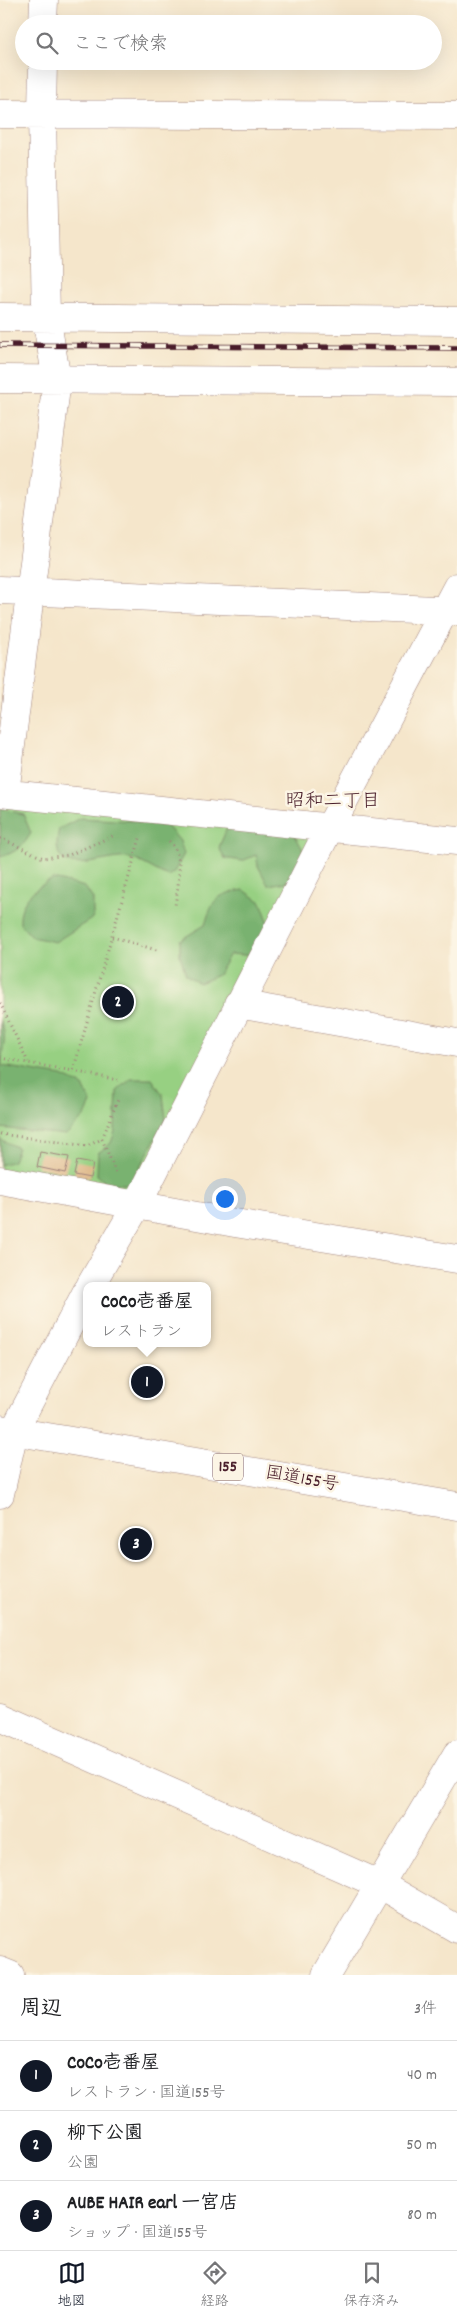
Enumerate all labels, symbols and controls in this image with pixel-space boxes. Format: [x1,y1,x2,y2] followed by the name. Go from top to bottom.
[15,15,442,70] search box
[33,29,61,57] icon: search
[73,32,168,59] text: ここで検索
[285,789,381,816] district label: 昭和二丁目
[102,983,134,1021] pin: 2
[212,1186,238,1212] your location
[83,1282,211,1347] popup
[101,1290,193,1317] text: CoCo壱番屋
[101,1321,182,1344] text: レストラン
[131,1363,163,1401] pin: 1
[213,1454,243,1480] road number: 155
[263,1461,341,1499] street label: 国道155号
[120,1525,152,1563] pin: 3
[20,1995,62,2025] text: 周辺
[414,1998,437,2021] text: 3件
[67,2051,160,2078] text: CoCo壱番屋
[34,2064,38,2087] text: 1
[407,2064,437,2087] text: 40 m
[67,2082,226,2105] text: レストラン · 国道155号
[67,2121,143,2148] text: 柳下公園
[33,2134,40,2157] text: 2
[406,2134,437,2157] text: 50 m
[67,2152,99,2175] text: 公園
[67,2191,238,2218] text: AUBE HAIR earl 一宮店
[32,2204,40,2227] text: 3
[407,2204,437,2227] text: 80 m
[67,2222,208,2245] text: ショップ · 国道155号
[58,2259,86,2312] tab: 地図
[201,2259,229,2312] tab: 経路
[344,2259,400,2312] tab: 保存済み

